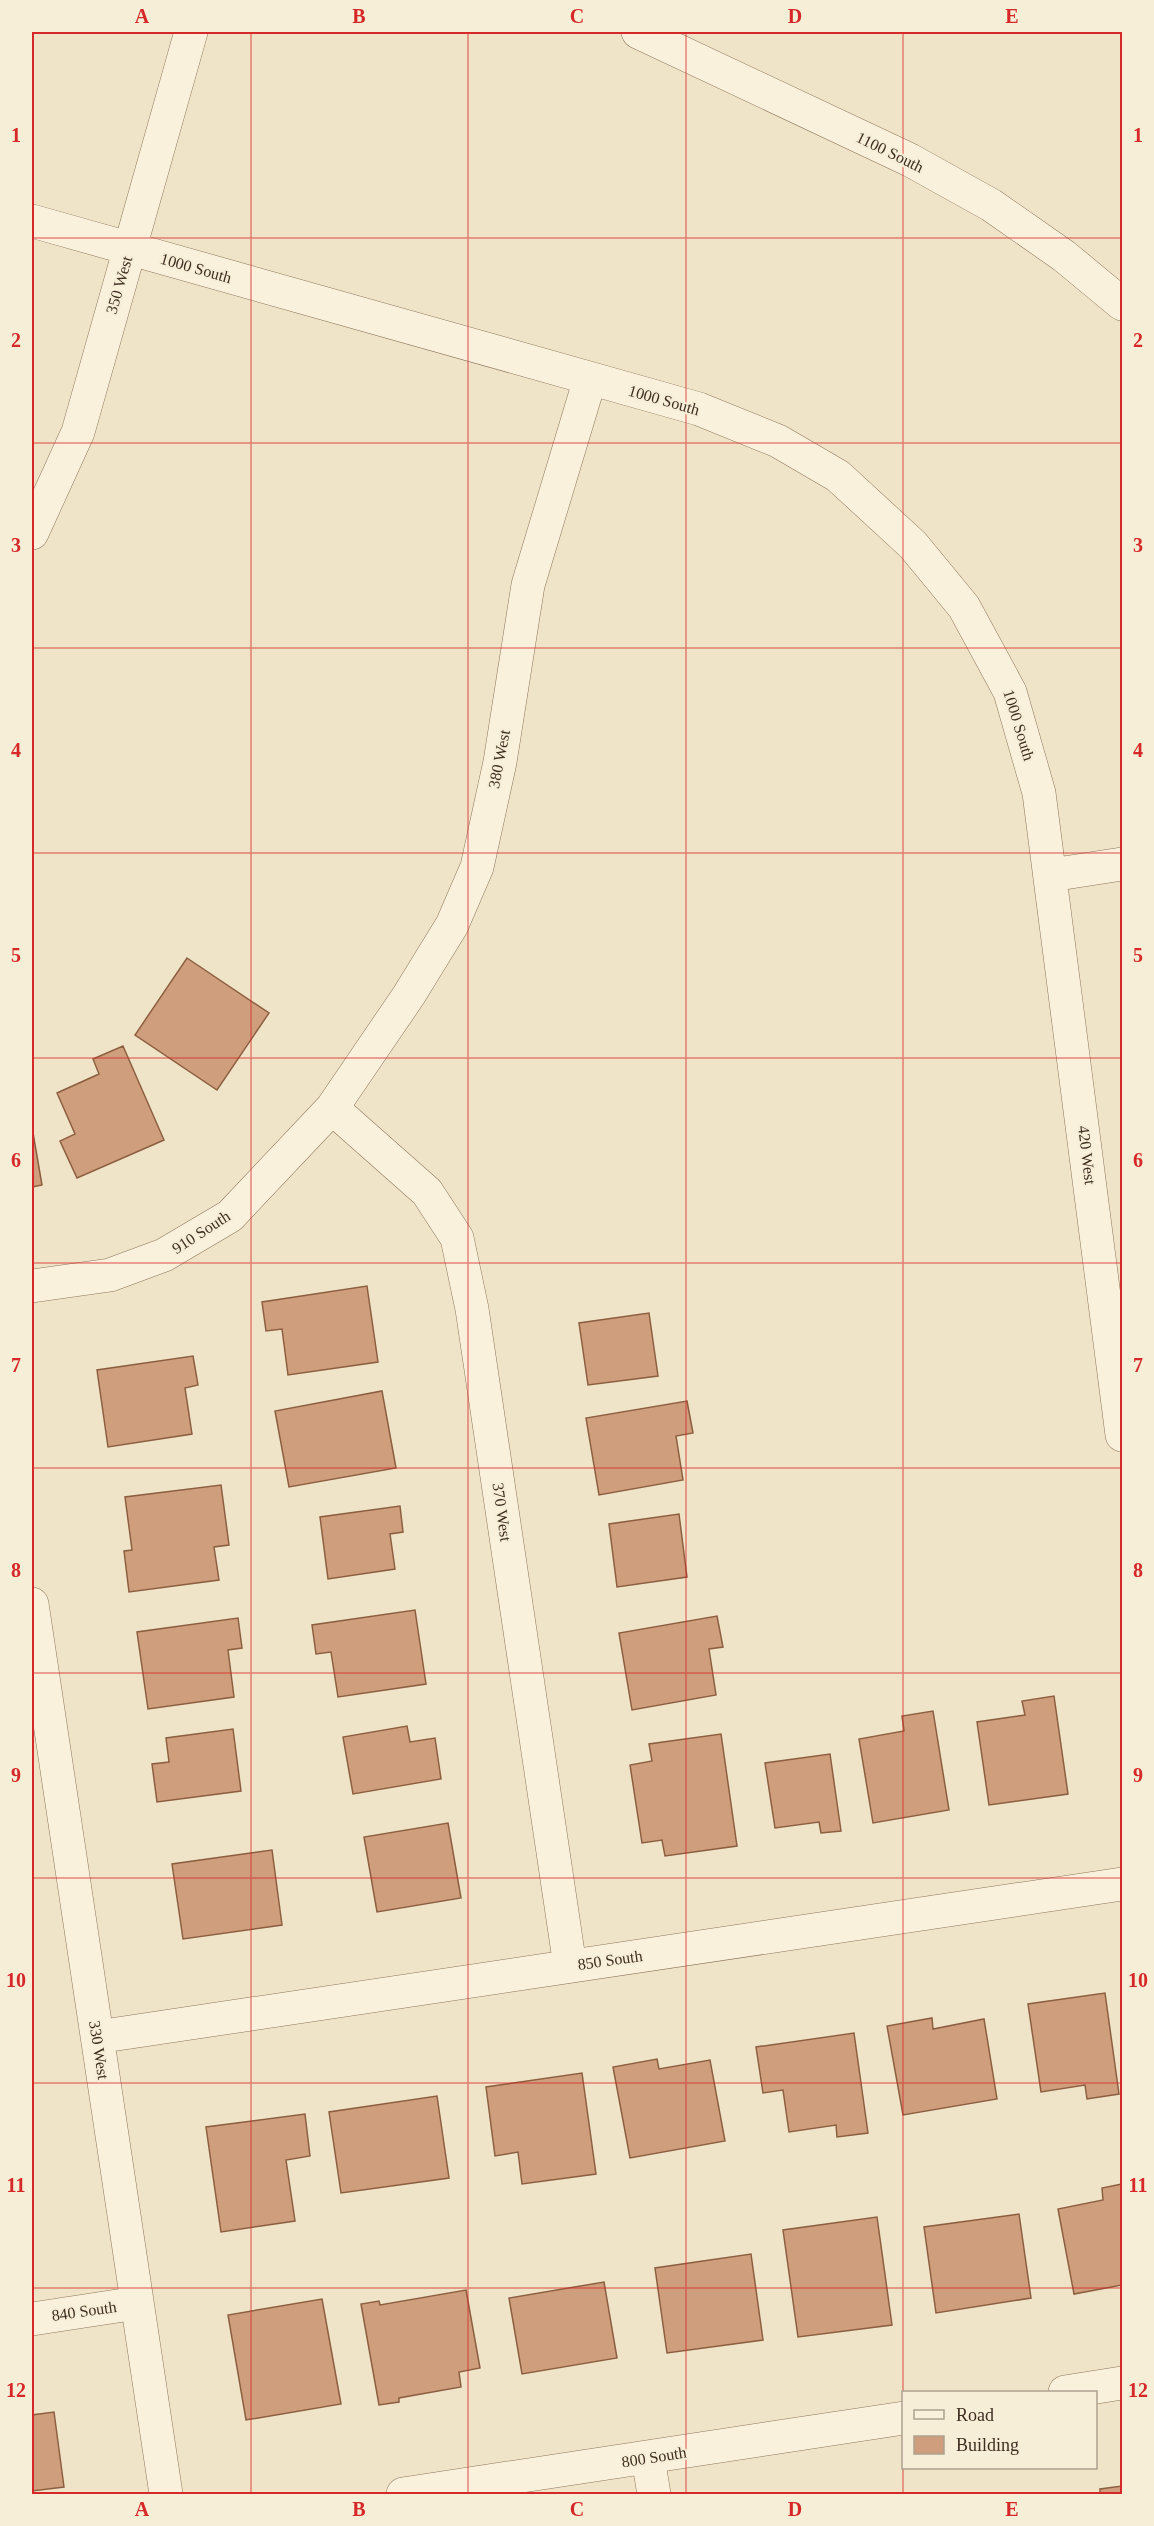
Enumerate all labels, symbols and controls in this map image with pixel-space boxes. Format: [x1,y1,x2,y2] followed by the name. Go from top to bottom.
[135,5,150,27] text: A
[352,5,366,27] text: B
[570,5,584,27] text: C
[788,5,802,27] text: D
[1005,5,1019,27] text: E
[11,124,21,146] text: 1
[1133,124,1143,146] text: 1
[854,128,926,176] street label: 1100 South
[158,250,234,286] street label: 1000 South
[103,254,135,316] street label: 350 West
[11,329,21,351] text: 2
[1133,329,1143,351] text: 2
[626,382,702,418] street label: 1000 South
[11,534,21,556] text: 3
[1133,534,1143,556] text: 3
[1000,687,1038,763] street label: 1000 South
[485,728,513,790] street label: 380 West
[11,739,21,761] text: 4
[1133,739,1143,761] text: 4
[11,944,21,966] text: 5
[1133,944,1143,966] text: 5
[1075,1125,1099,1186] street label: 420 West
[11,1149,21,1171] text: 6
[1133,1149,1143,1171] text: 6
[169,1207,233,1257] street label: 910 South
[11,1354,21,1376] text: 7
[1133,1354,1143,1376] text: 7
[489,1481,515,1543] street label: 370 West
[11,1559,21,1581] text: 8
[1133,1559,1143,1581] text: 8
[11,1764,21,1786] text: 9
[1133,1764,1143,1786] text: 9
[576,1947,644,1973] street label: 850 South
[6,1969,26,1991] text: 10
[1128,1969,1148,1991] text: 10
[86,2019,112,2081] street label: 330 West
[7,2174,25,2196] text: 11
[1129,2174,1147,2196] text: 11
[50,2298,118,2324] street label: 840 South
[6,2379,26,2401] text: 12
[1128,2379,1148,2401] text: 12
[902,2391,1097,2469] legend
[956,2405,994,2425] text: Road
[956,2435,1019,2455] text: Building
[620,2443,688,2471] street label: 800 South
[135,2498,150,2520] text: A
[352,2498,366,2520] text: B
[570,2498,584,2520] text: C
[788,2498,802,2520] text: D
[1005,2498,1019,2520] text: E

